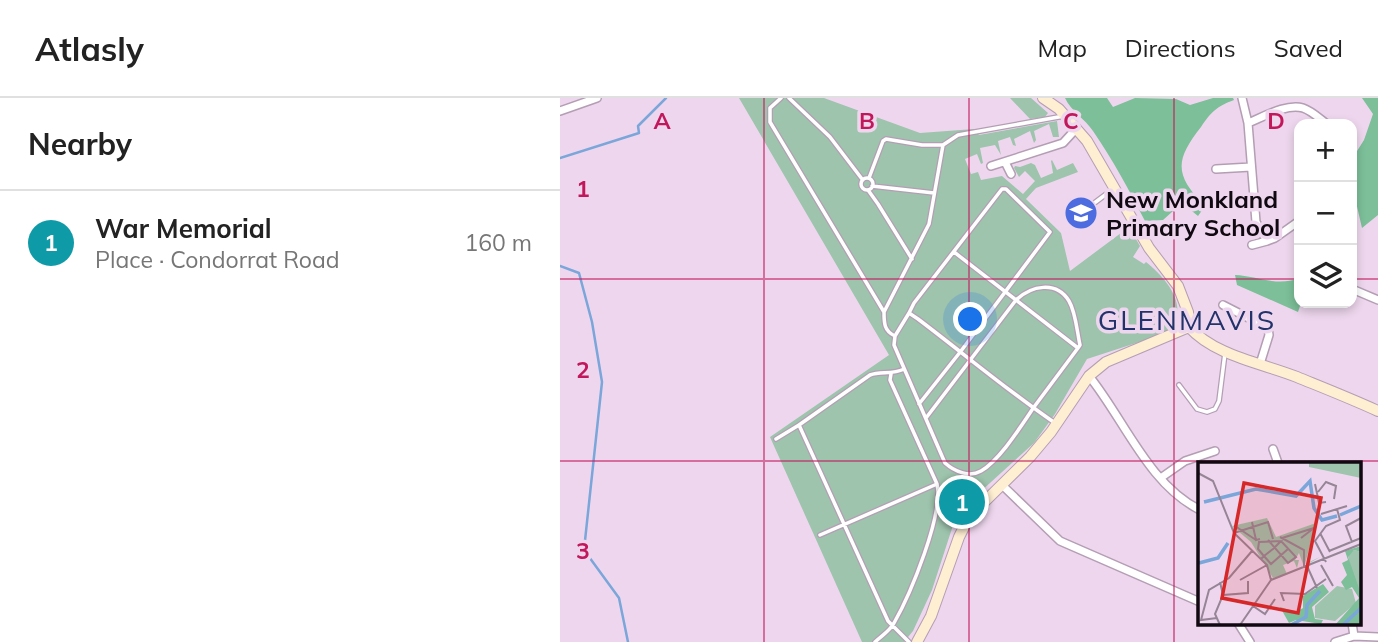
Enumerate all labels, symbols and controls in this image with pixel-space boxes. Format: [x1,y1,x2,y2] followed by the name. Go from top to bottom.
[35,28,144,69] text: Atlasly
[1037,33,1087,63] text: Map
[1125,33,1236,63] text: Directions
[1274,33,1343,63] text: Saved
[653,106,671,135] text: A
[859,106,875,135] text: B
[1063,106,1079,135] text: C
[1267,106,1285,135] text: D
[1294,119,1357,308] map controls
[1294,119,1357,182] button: +
[28,125,132,163] text: Nearby
[576,174,590,203] text: 1
[1294,182,1357,245] button: −
[1106,184,1280,242] place label: New Monkland Primary School
[1062,194,1100,232] school or university icon: New Monkland Primary School
[95,212,272,245] text: War Memorial
[44,228,58,257] text: 1
[464,228,532,257] text: 160 m
[95,245,340,274] text: Place · Condorrat Road
[1294,245,1357,308] button: layers
[953,302,987,336] your location
[1098,302,1276,337] district label: GLENMAVIS
[576,355,590,384] text: 2
[1198,462,1360,624] inset map
[939,476,985,528] pin: 1
[576,536,590,565] text: 3

